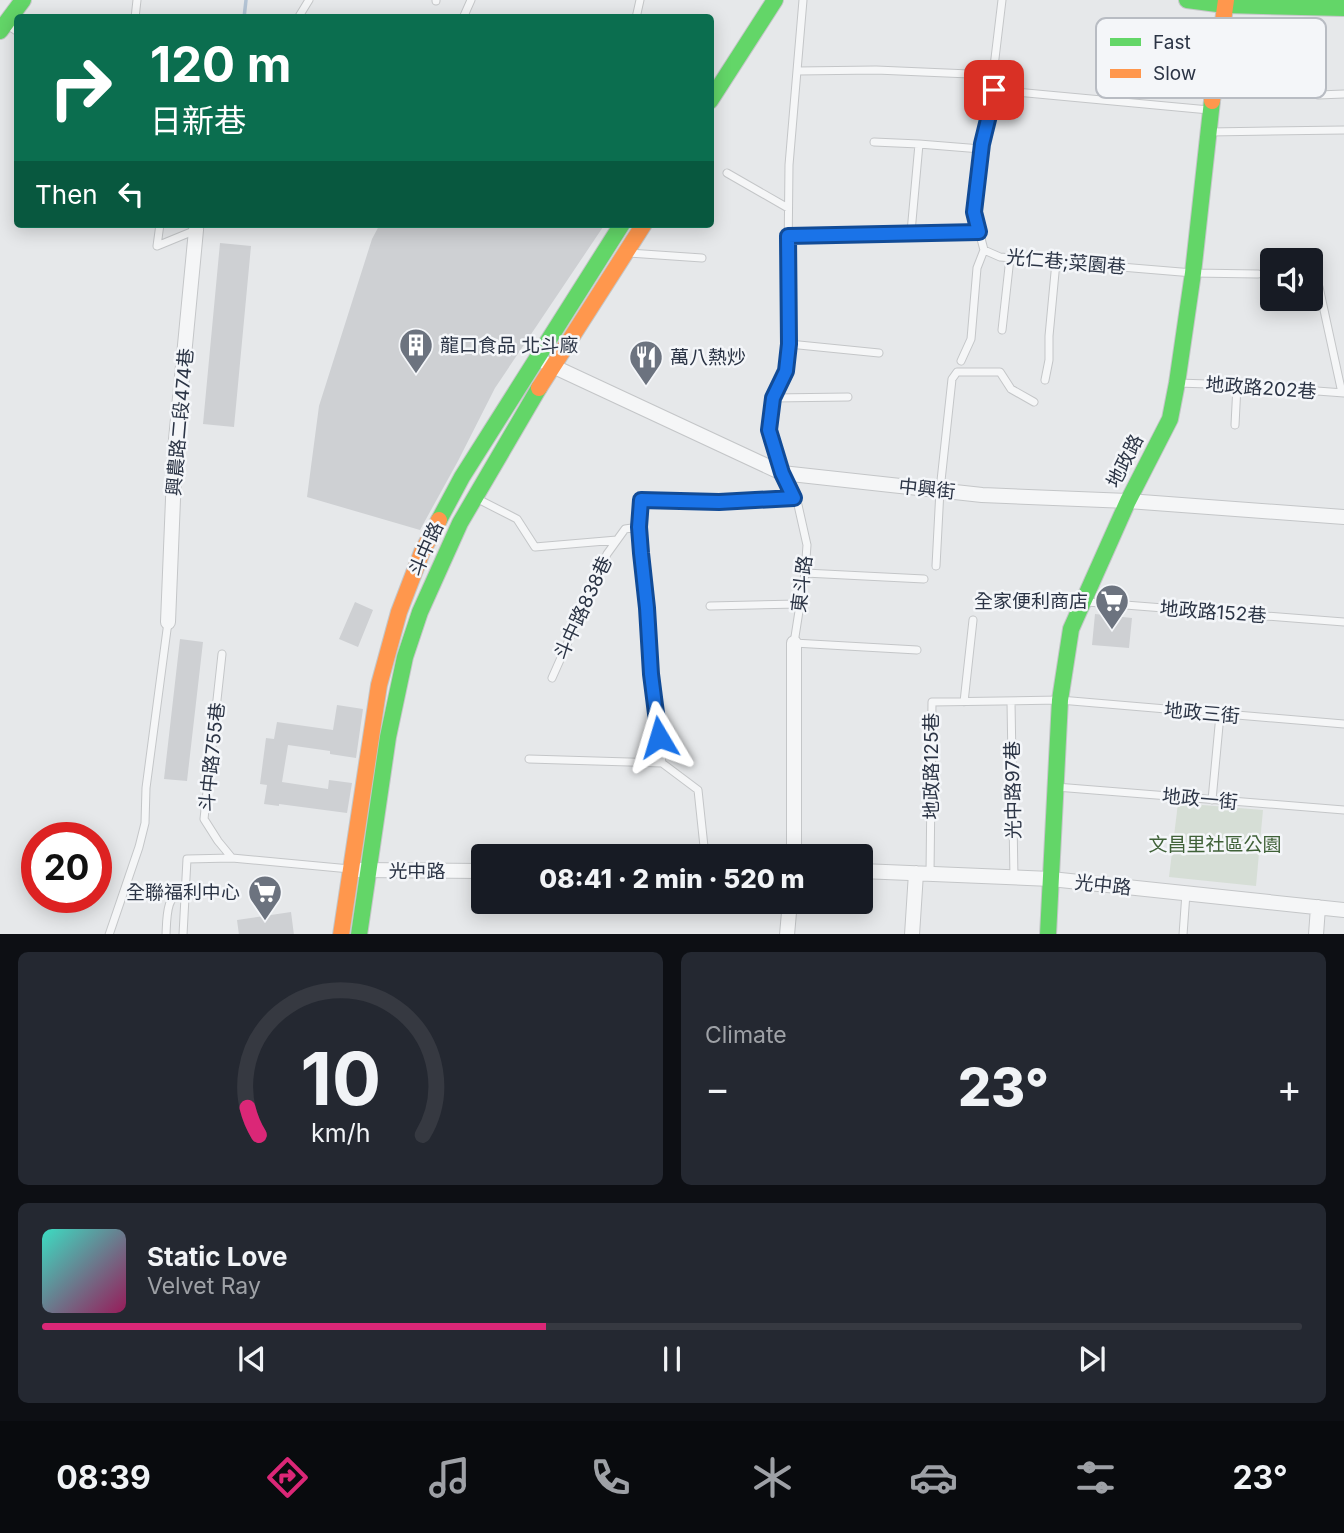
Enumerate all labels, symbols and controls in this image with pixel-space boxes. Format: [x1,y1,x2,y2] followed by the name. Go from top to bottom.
[1096,18,1326,98] legend
[1153,31,1191,54] text: Fast
[150,35,291,94] text: 120 m
[35,42,126,133] icon: right
[964,60,1024,120] pin
[1153,62,1196,85] text: Slow
[975,71,1013,109] icon: arrive
[150,101,246,140] text: 日新巷
[112,175,150,213] icon: left
[35,179,98,210] text: Then
[1005,245,1127,279] street label: 光仁巷;菜園巷
[1260,248,1323,311] map controls
[1260,248,1323,311] button: sound
[397,326,435,375] building icon: 龍口食品 北斗廠
[440,334,578,357] place label: 龍口食品 北斗廠
[627,338,665,387] restaurant icon: 萬八熱炒
[670,346,746,369] place label: 萬八熱炒
[162,347,198,497] street label: 興農路二段474巷
[1205,373,1317,403] street label: 地政路202巷
[1102,430,1148,492] street label: 地政路
[897,475,957,503] street label: 中興街
[404,518,448,580] street label: 斗中路
[549,553,617,663] street label: 斗中路838巷
[787,554,817,614] street label: 東斗路
[1093,582,1131,631] supermarket icon: 全家便利商店
[974,590,1088,613] place label: 全家便利商店
[1159,597,1267,627] street label: 地政路152巷
[1163,698,1241,728] street label: 地政三街
[622,700,696,774] position arrow
[195,701,229,813] street label: 斗中路755巷
[920,713,943,819] street label: 地政路125巷
[1001,741,1025,839] street label: 光中路97巷
[1161,784,1239,814] street label: 地政一街
[21,822,112,913] speed limit sign: 20
[1148,833,1282,856] park label: 文昌里社區公園
[388,860,446,883] street label: 光中路
[539,863,805,894] text: 08:41 · 2 min · 520 m
[1073,871,1133,899] street label: 光中路
[246,873,284,922] supermarket icon: 全聯福利中心
[126,881,240,904] place label: 全聯福利中心
[705,1021,787,1049] text: Climate
[300,1034,381,1123] text: 10
[958,1056,1049,1119] text: 23°
[705,1065,730,1111] text: −
[1277,1065,1302,1111] text: +
[311,1117,370,1147] text: km/h
[147,1241,288,1272] text: Static Love
[147,1272,261,1300] text: Velvet Ray
[233,1340,271,1378] icon: previous
[653,1340,691,1378] icon: pause
[1073,1340,1111,1378] icon: next
[263,1453,312,1502] icon: directions
[425,1453,474,1502] icon: music
[586,1453,635,1502] icon: phone
[748,1453,797,1502] icon: climate
[909,1453,958,1502] icon: car
[1071,1453,1120,1502] icon: filters
[56,1458,151,1497] text: 08:39
[1232,1458,1288,1497] text: 23°

